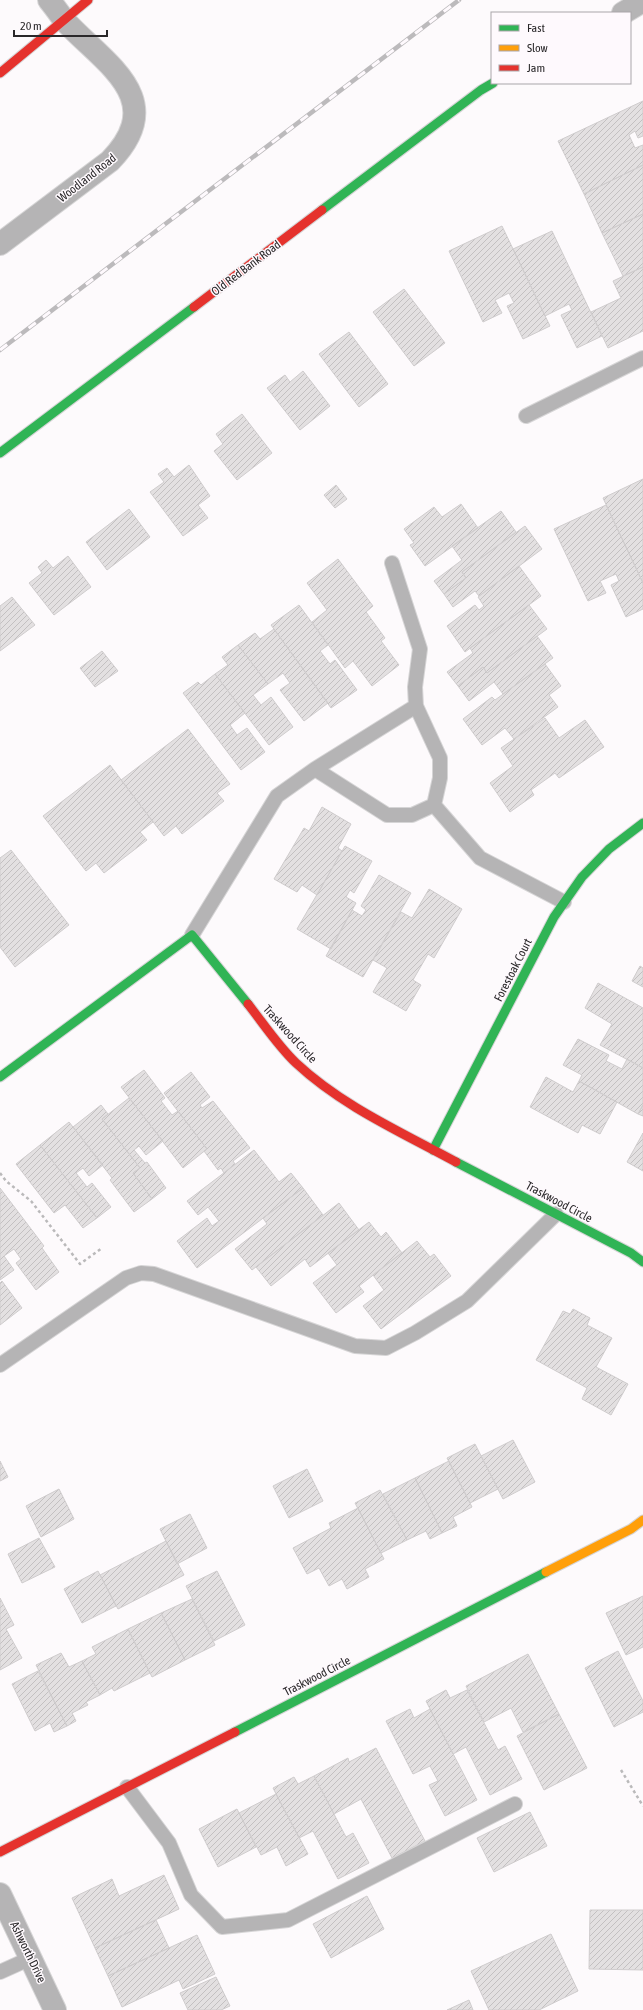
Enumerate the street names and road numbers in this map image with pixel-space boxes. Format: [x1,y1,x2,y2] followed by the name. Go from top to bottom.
[55,151,119,205] street label: Woodland Road
[209,237,283,299] street label: Old Red Bank Road
[491,936,535,1004] street label: Forestoak Court
[260,1002,320,1066] street label: Traskwood Circle
[523,1179,595,1225] street label: Traskwood Circle
[281,1653,353,1699] street label: Traskwood Circle
[7,1919,49,1985] street label: Ashworth Drive

